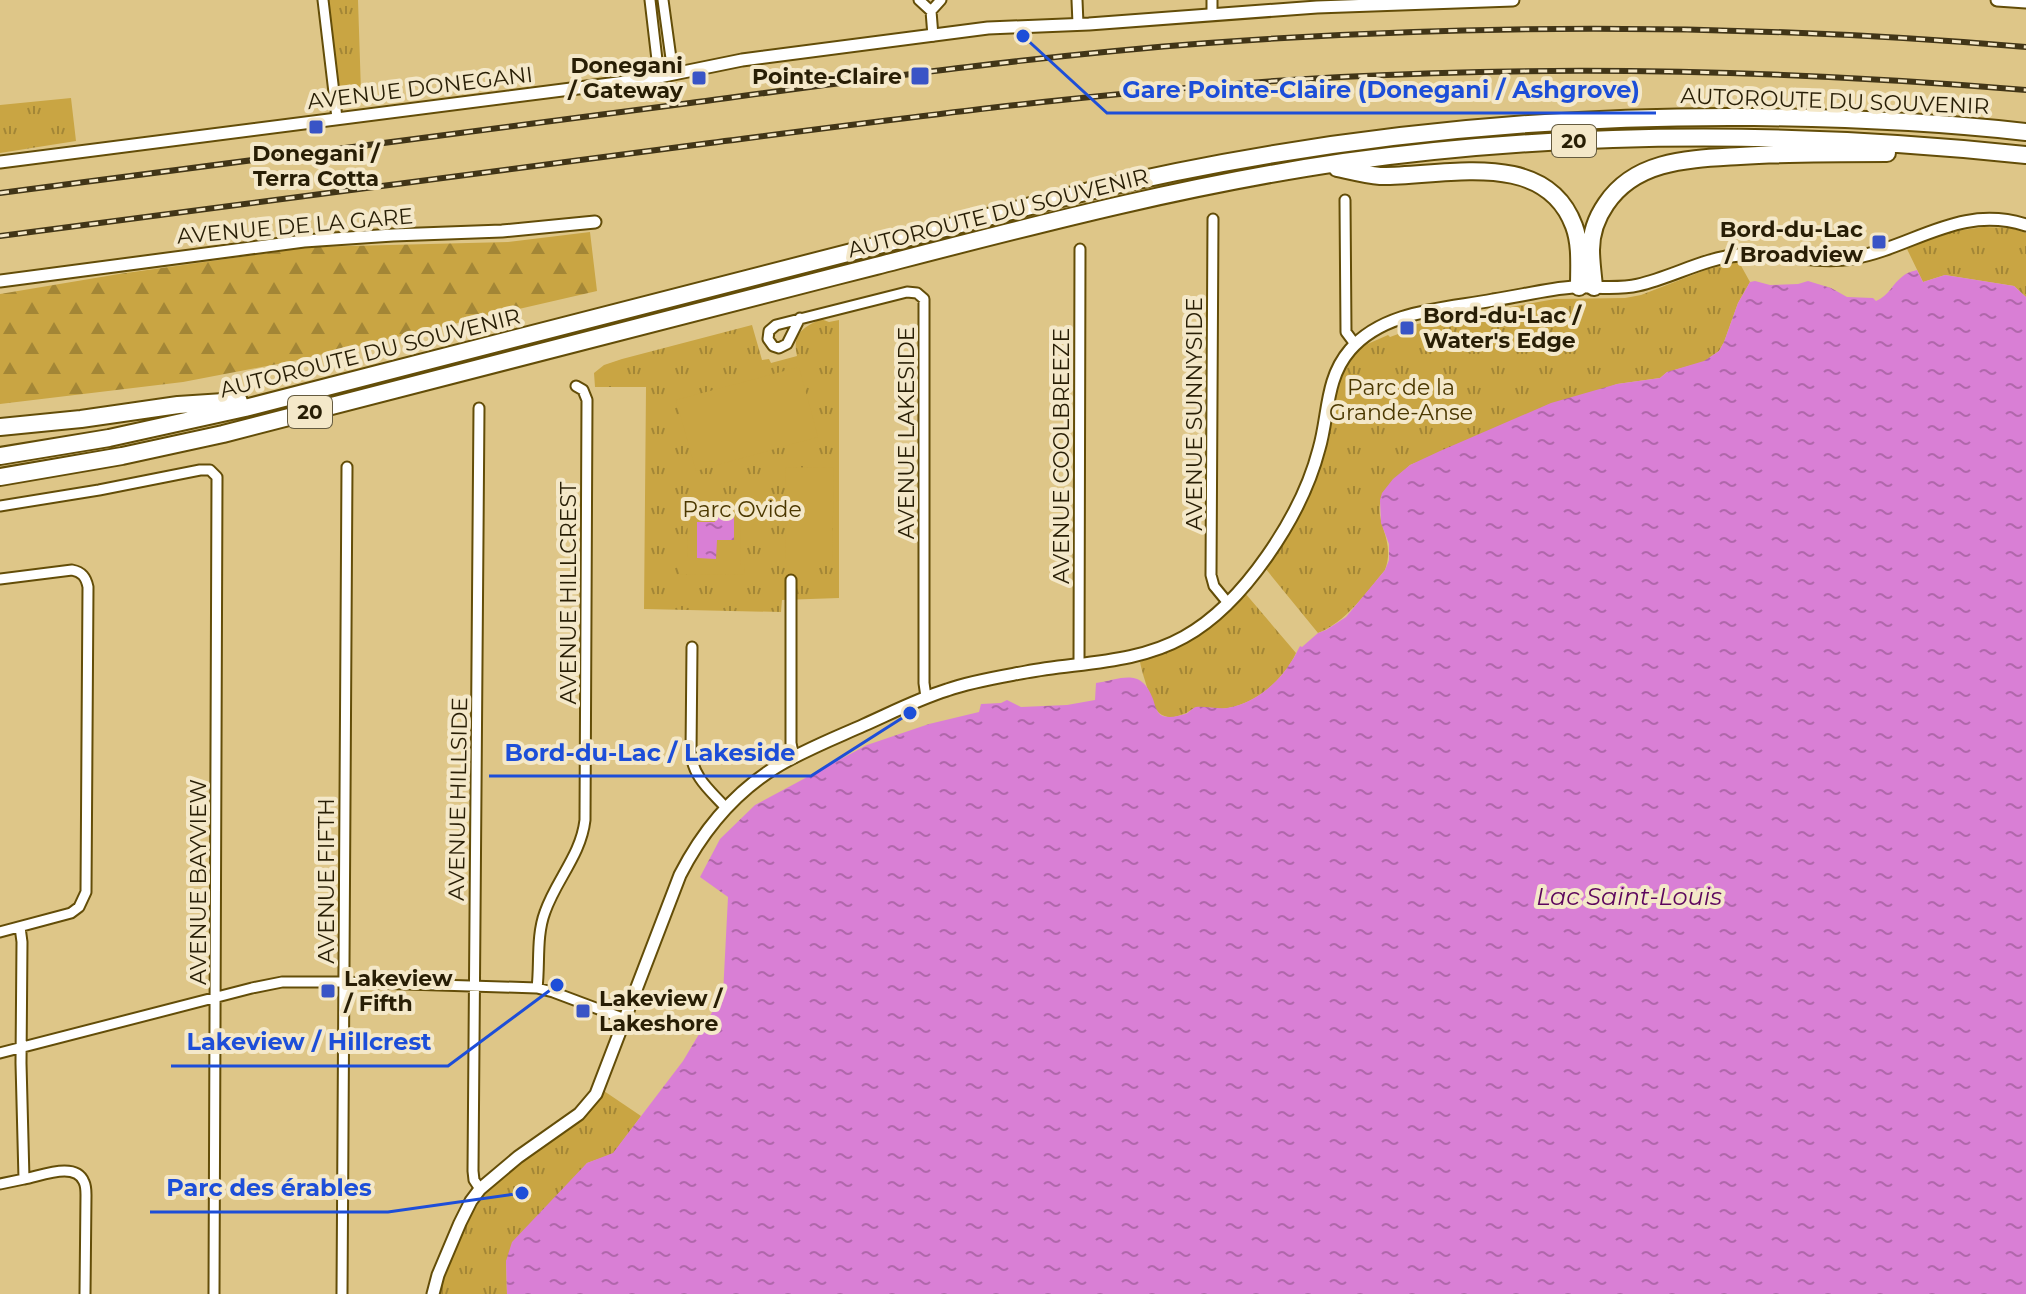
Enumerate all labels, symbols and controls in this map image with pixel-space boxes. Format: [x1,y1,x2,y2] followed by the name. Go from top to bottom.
[567,52,684,104] place label: Donegani / Gateway
[306,61,534,115] street label: AVENUE DONEGANI
[752,63,902,90] place label: Pointe-Claire
[909,65,931,87] marker: Pointe-Claire
[1107,65,1656,113] callout: Gare Pointe-Claire (Donegani / Ashgrove)
[690,69,708,87] marker: Donegani / Gateway
[1122,75,1640,104] text: Gare Pointe-Claire (Donegani / Ashgrove)
[1680,82,1990,120] street label: AUTOROUTE DU SOUVENIR
[307,118,325,136] marker: Donegani / Terra Cotta
[1552,125,1596,157] road number: 20
[252,140,381,192] place label: Donegani / Terra Cotta
[845,163,1151,263] street label: AUTOROUTE DU SOUVENIR
[176,202,414,250] street label: AVENUE DE LA GARE
[1720,216,1863,268] place label: Bord-du-Lac / Broadview
[1870,233,1888,251] marker: Bord-du-Lac / Broadview
[1181,297,1208,531] street label: AVENUE SUNNYSIDE
[1423,302,1583,354] place label: Bord-du-Lac / Water's Edge
[217,303,523,403] street label: AUTOROUTE DU SOUVENIR
[1398,319,1416,337] marker: Bord-du-Lac / Water's Edge
[893,327,920,539] street label: AVENUE LAKESIDE
[1048,328,1075,584] street label: AVENUE COOLBREEZE
[1329,374,1473,426] park label: Parc de la Grande-Anse
[288,396,332,428] road number: 20
[555,481,582,704] street label: AVENUE HILLCREST
[682,496,802,523] park label: Parc Ovide
[443,697,473,901] street label: AVENUE HILLSIDE
[489,728,811,776] callout: Bord-du-Lac / Lakeside
[505,738,795,767] text: Bord-du-Lac / Lakeside
[185,779,212,985] street label: AVENUE BAYVIEW
[313,798,340,964] street label: AVENUE FIFTH
[1536,882,1722,911] water label: Lac Saint-Louis
[343,965,453,1017] place label: Lakeview / Fifth
[319,982,337,1000] marker: Lakeview / Fifth
[599,985,724,1037] place label: Lakeview / Lakeshore
[574,1002,592,1020] marker: Lakeview / Lakeshore
[171,1018,448,1066] callout: Lakeview / Hillcrest
[186,1027,432,1056] text: Lakeview / Hillcrest
[150,1164,388,1212] callout: Parc des érables
[166,1173,372,1202] text: Parc des érables

